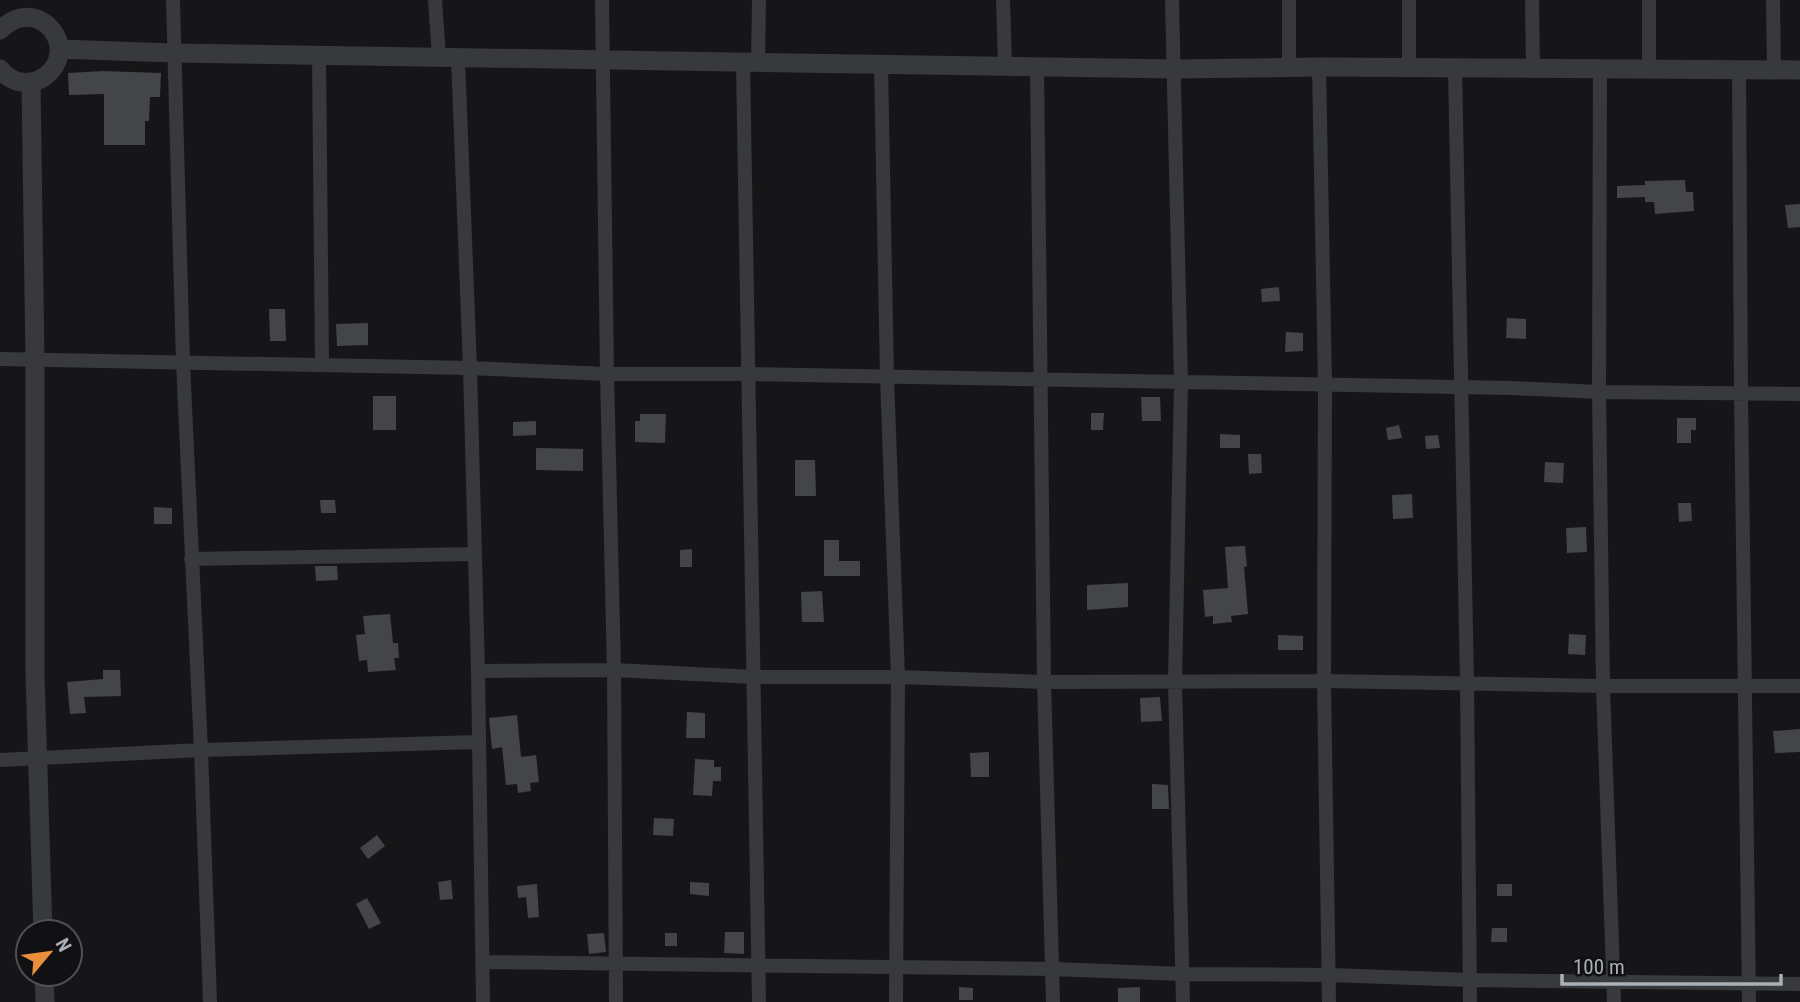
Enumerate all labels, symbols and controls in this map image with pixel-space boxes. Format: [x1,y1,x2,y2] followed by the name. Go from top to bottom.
[14,918,84,988] north arrow
[51,934,76,956] text: N
[1562,942,1781,986] scale bar
[1573,955,1625,979] text: 100 m

